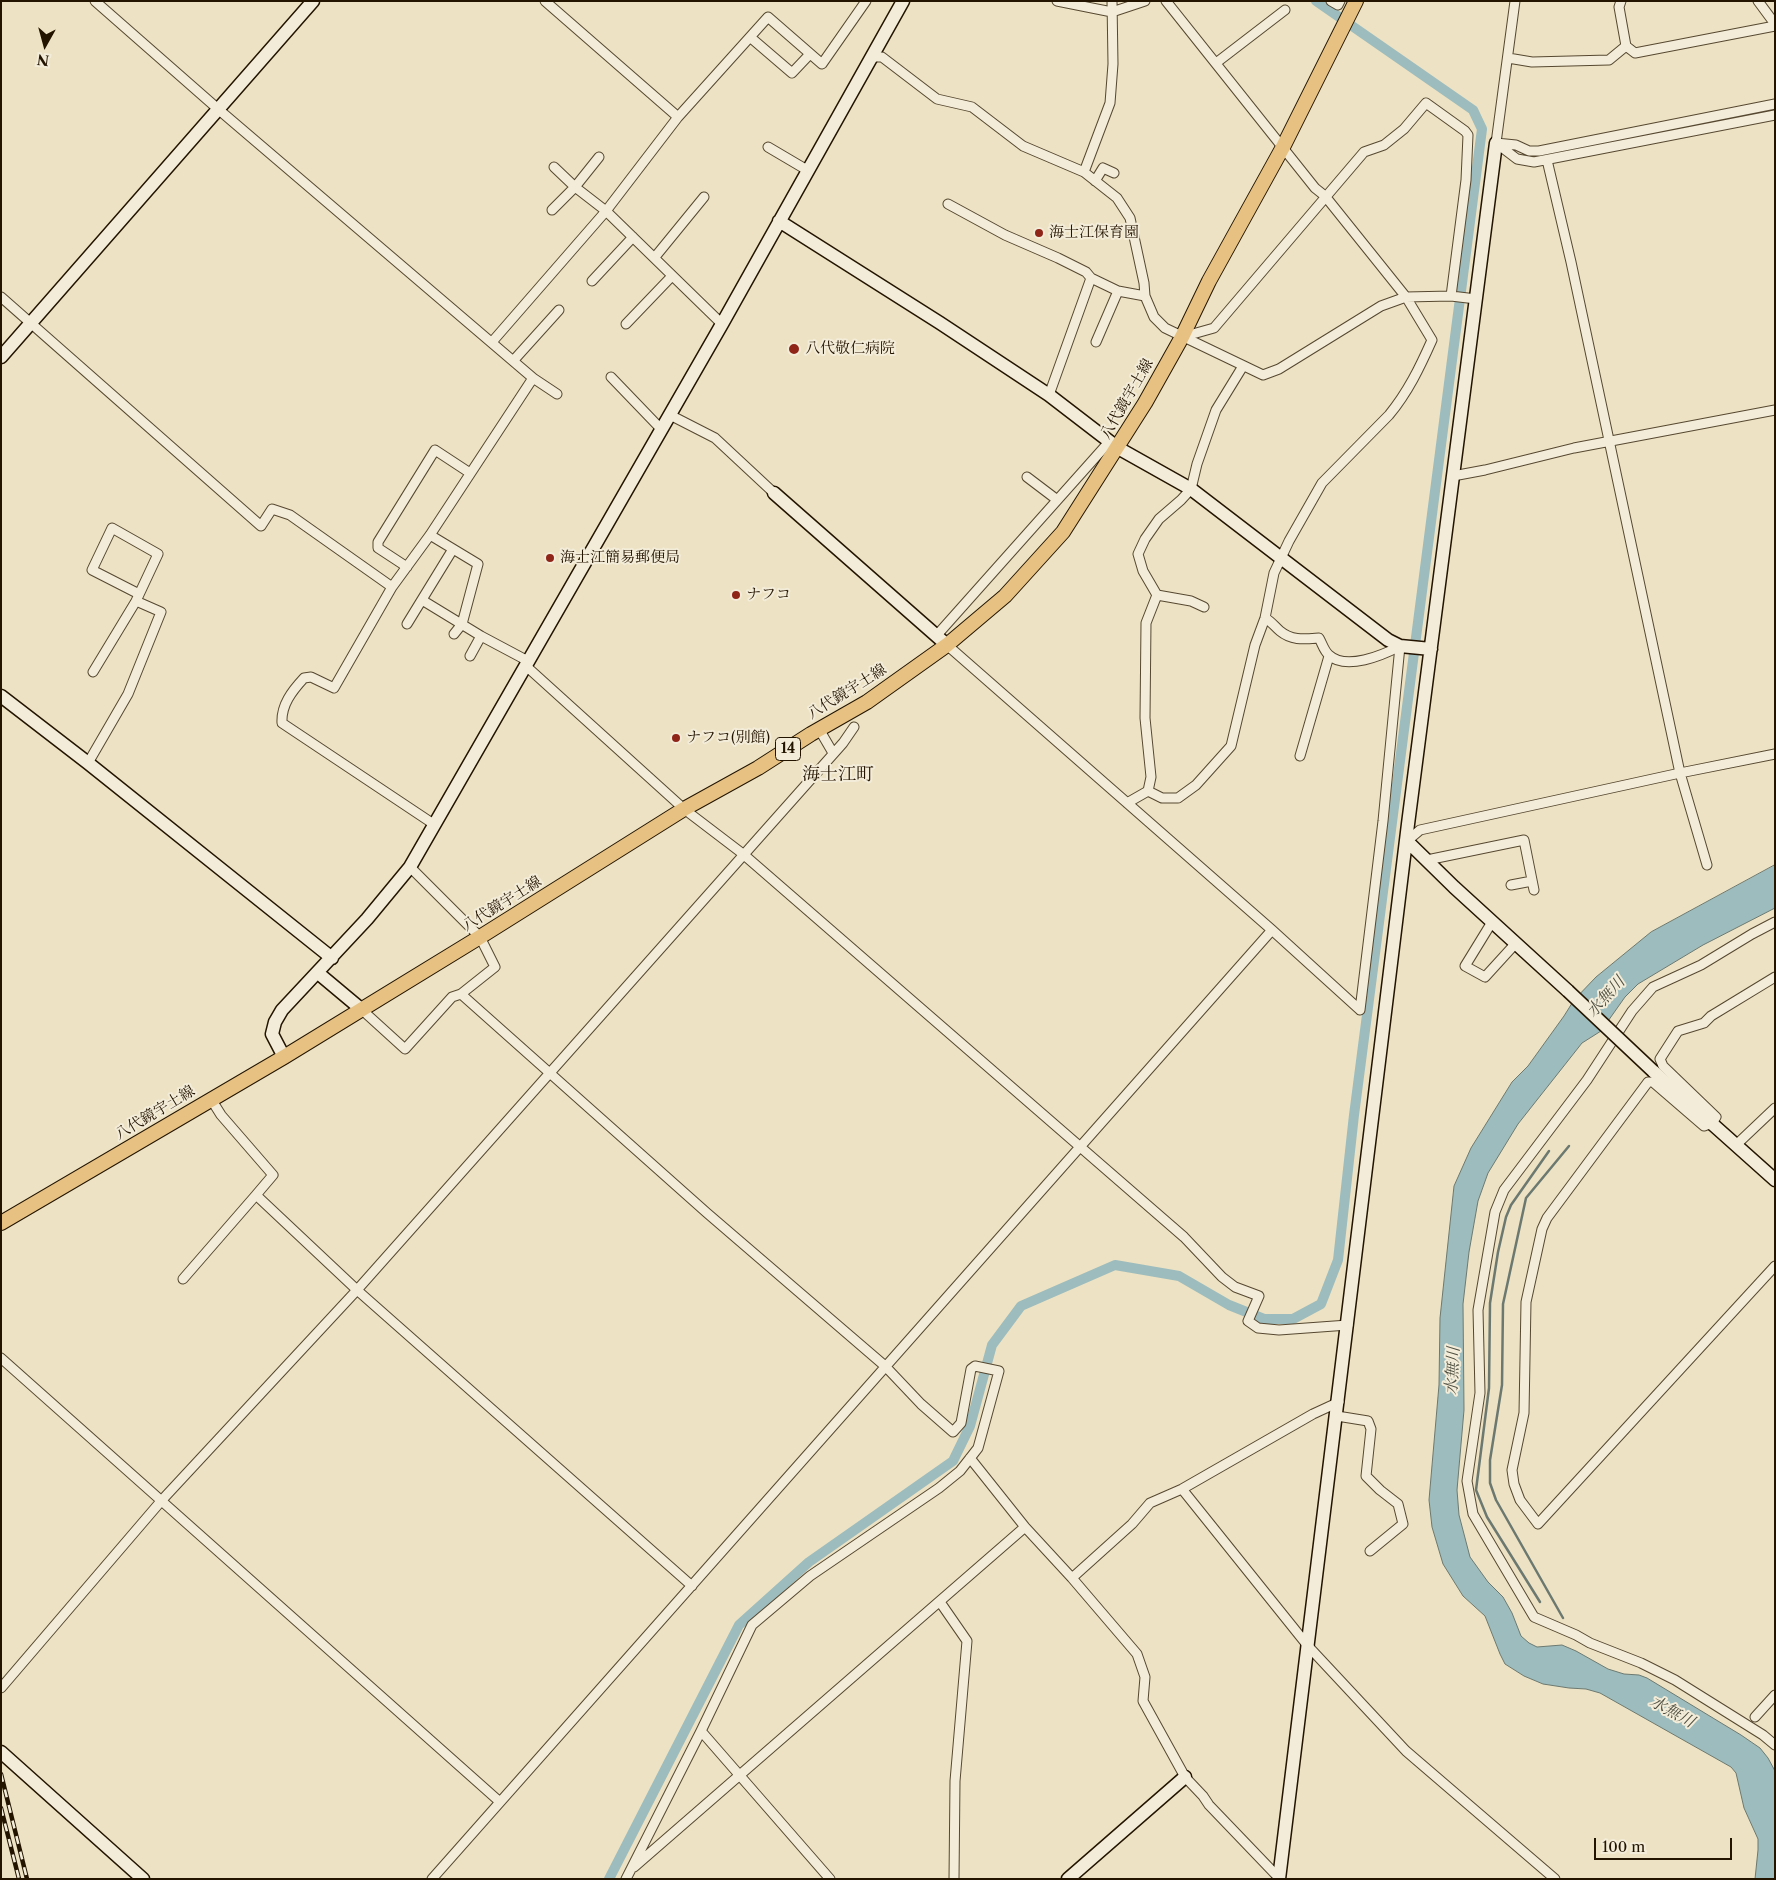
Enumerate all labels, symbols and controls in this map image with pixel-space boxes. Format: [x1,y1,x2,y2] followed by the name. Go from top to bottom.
[20,20,70,70] north arrow
[36,50,50,70] text: N
[1049,224,1139,242] place label: 海士江保育園
[1033,227,1045,239] marker: 海士江保育園
[805,340,895,358] place label: 八代敬仁病院
[787,342,801,356] marker: 八代敬仁病院
[1097,356,1157,442] street label: 八代鏡宇土線
[560,549,680,567] place label: 海士江簡易郵便局
[544,552,556,564] marker: 海士江簡易郵便局
[746,586,791,604] place label: ナフコ
[730,589,742,601] marker: ナフコ
[804,661,890,723] street label: 八代鏡宇土線
[686,729,770,747] place label: ナフコ(別館)
[670,732,682,744] marker: ナフコ(別館)
[776,738,800,761] road number: 14
[802,764,874,786] district label: 海士江町
[459,873,545,935] street label: 八代鏡宇土線
[1583,973,1629,1021] water label: 水無川
[112,1082,198,1144] street label: 八代鏡宇土線
[1442,1347,1464,1395] water label: 水無川
[1646,1692,1698,1732] water label: 水無川
[1596,1828,1734,1860] scale bar
[1602,1837,1645,1856] text: 100 m

